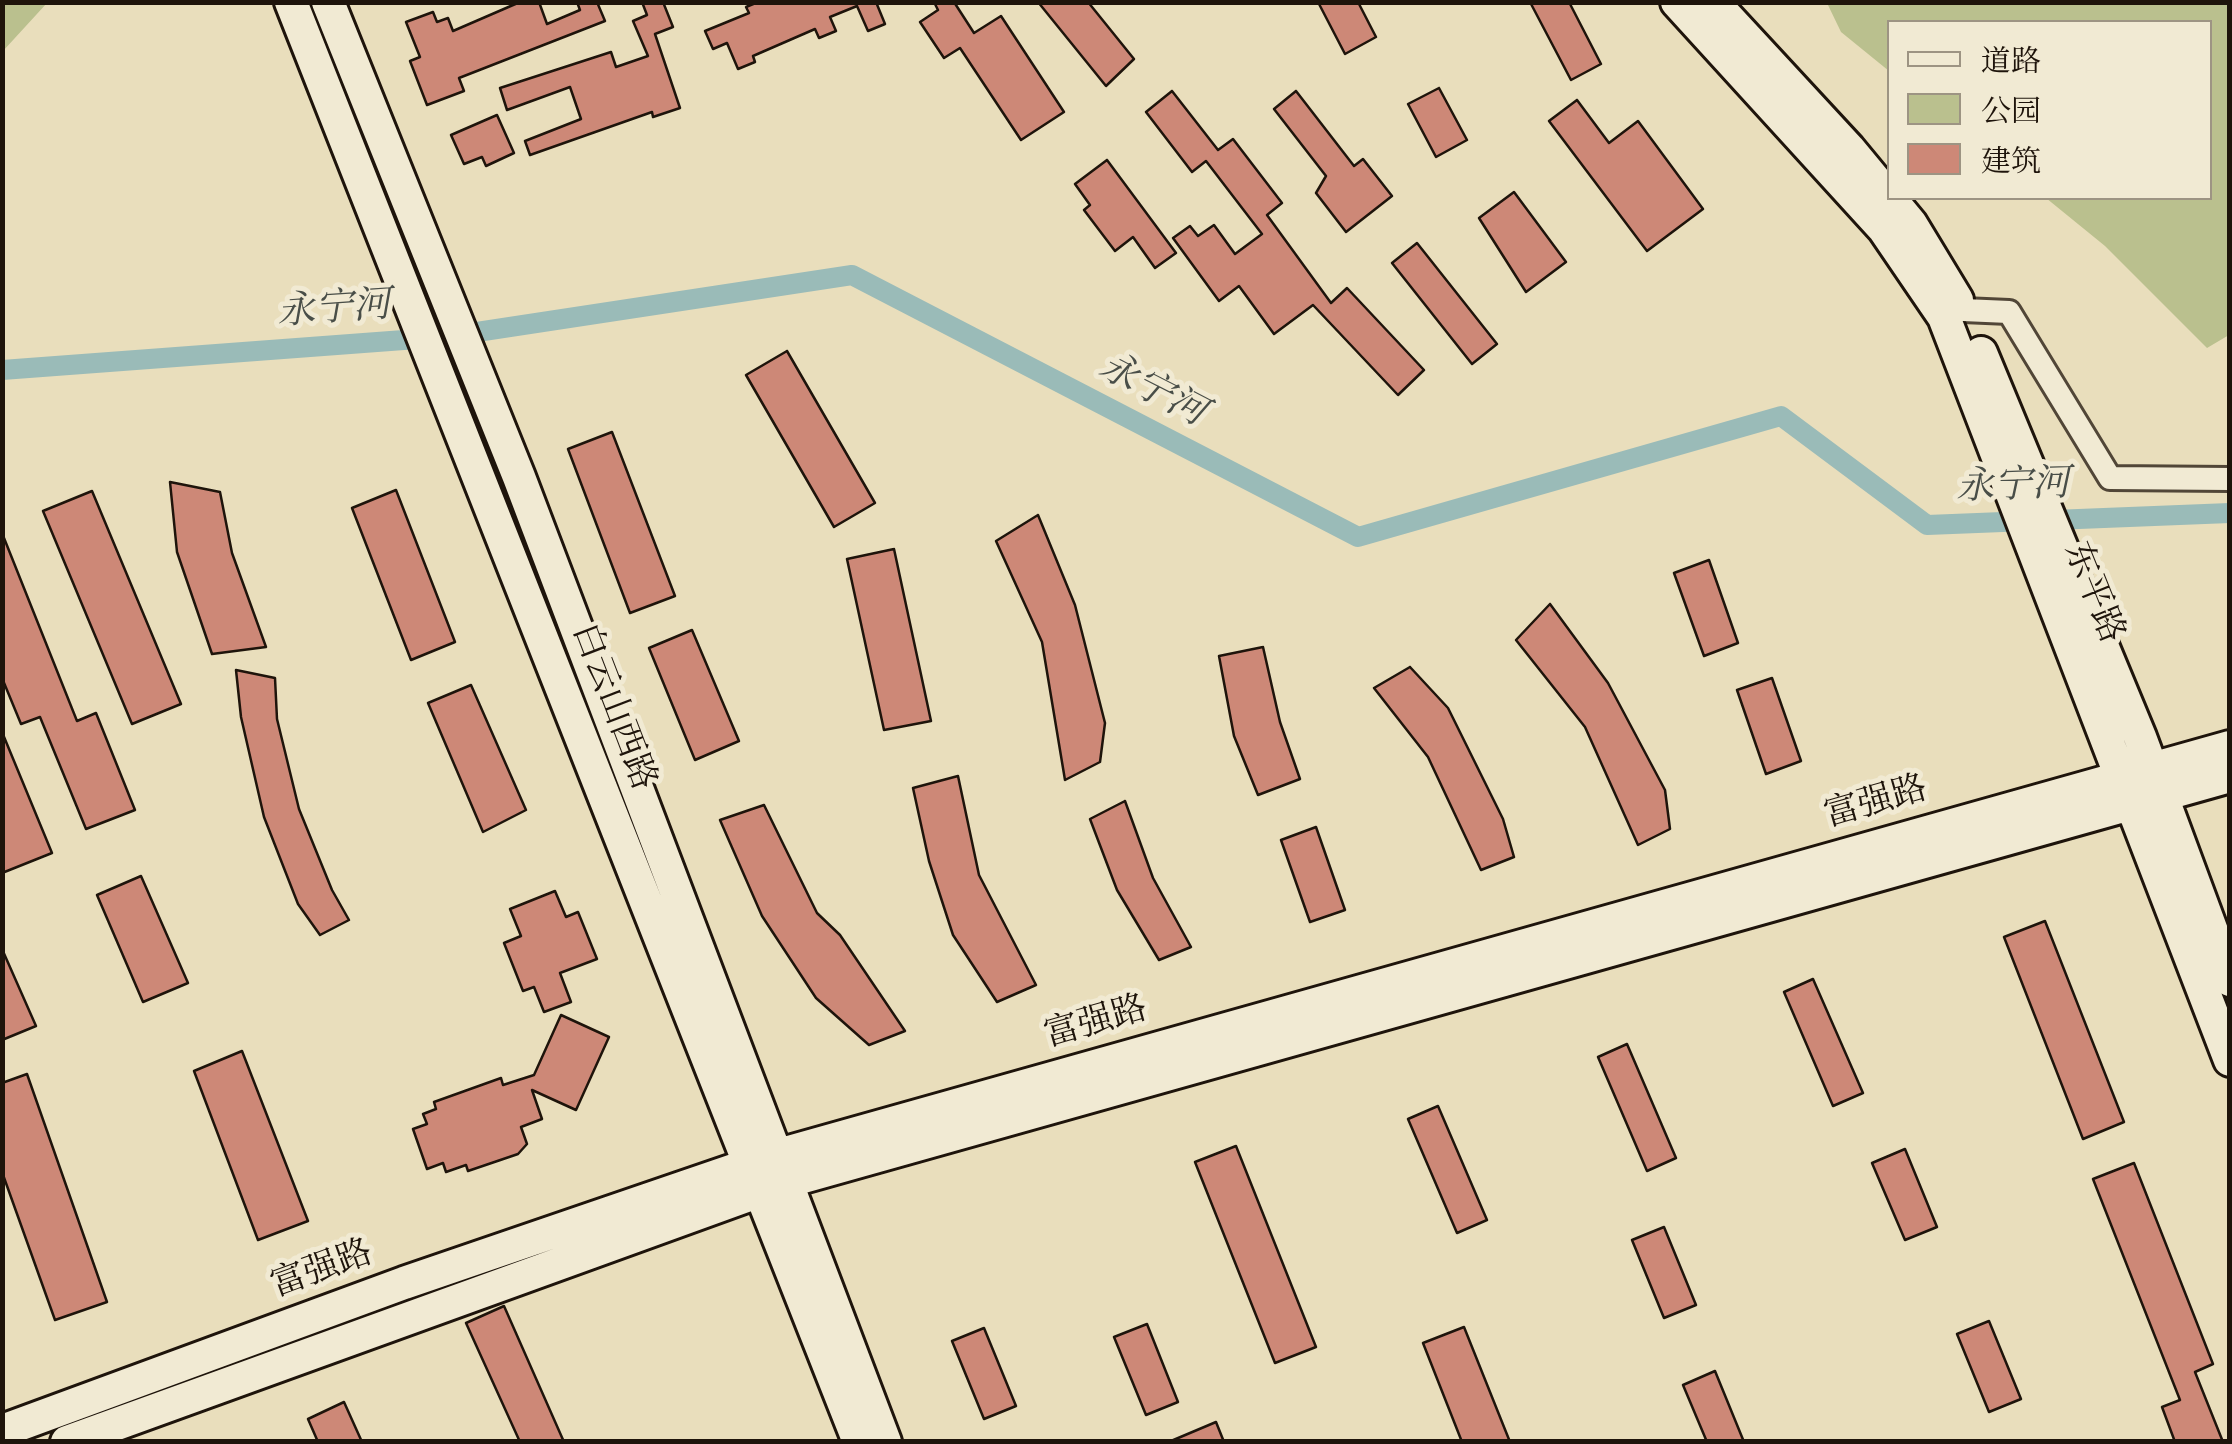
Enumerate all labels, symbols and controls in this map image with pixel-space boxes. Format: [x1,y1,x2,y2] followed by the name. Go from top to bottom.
[1887,20,2212,200] legend
[1981,38,2041,82] text: 道路
[1981,88,2041,132] text: 公园
[1981,138,2041,182] text: 建筑
[276,283,392,337] water label: 永宁河
[1091,345,1213,437] water label: 永宁河
[1955,462,2071,512] water label: 永宁河
[2054,536,2132,650] street label: 东平路
[562,618,664,796] street label: 白云山西路
[1820,768,1932,838] street label: 富强路
[1040,988,1152,1058] street label: 富强路
[265,1232,379,1308] street label: 富强路

